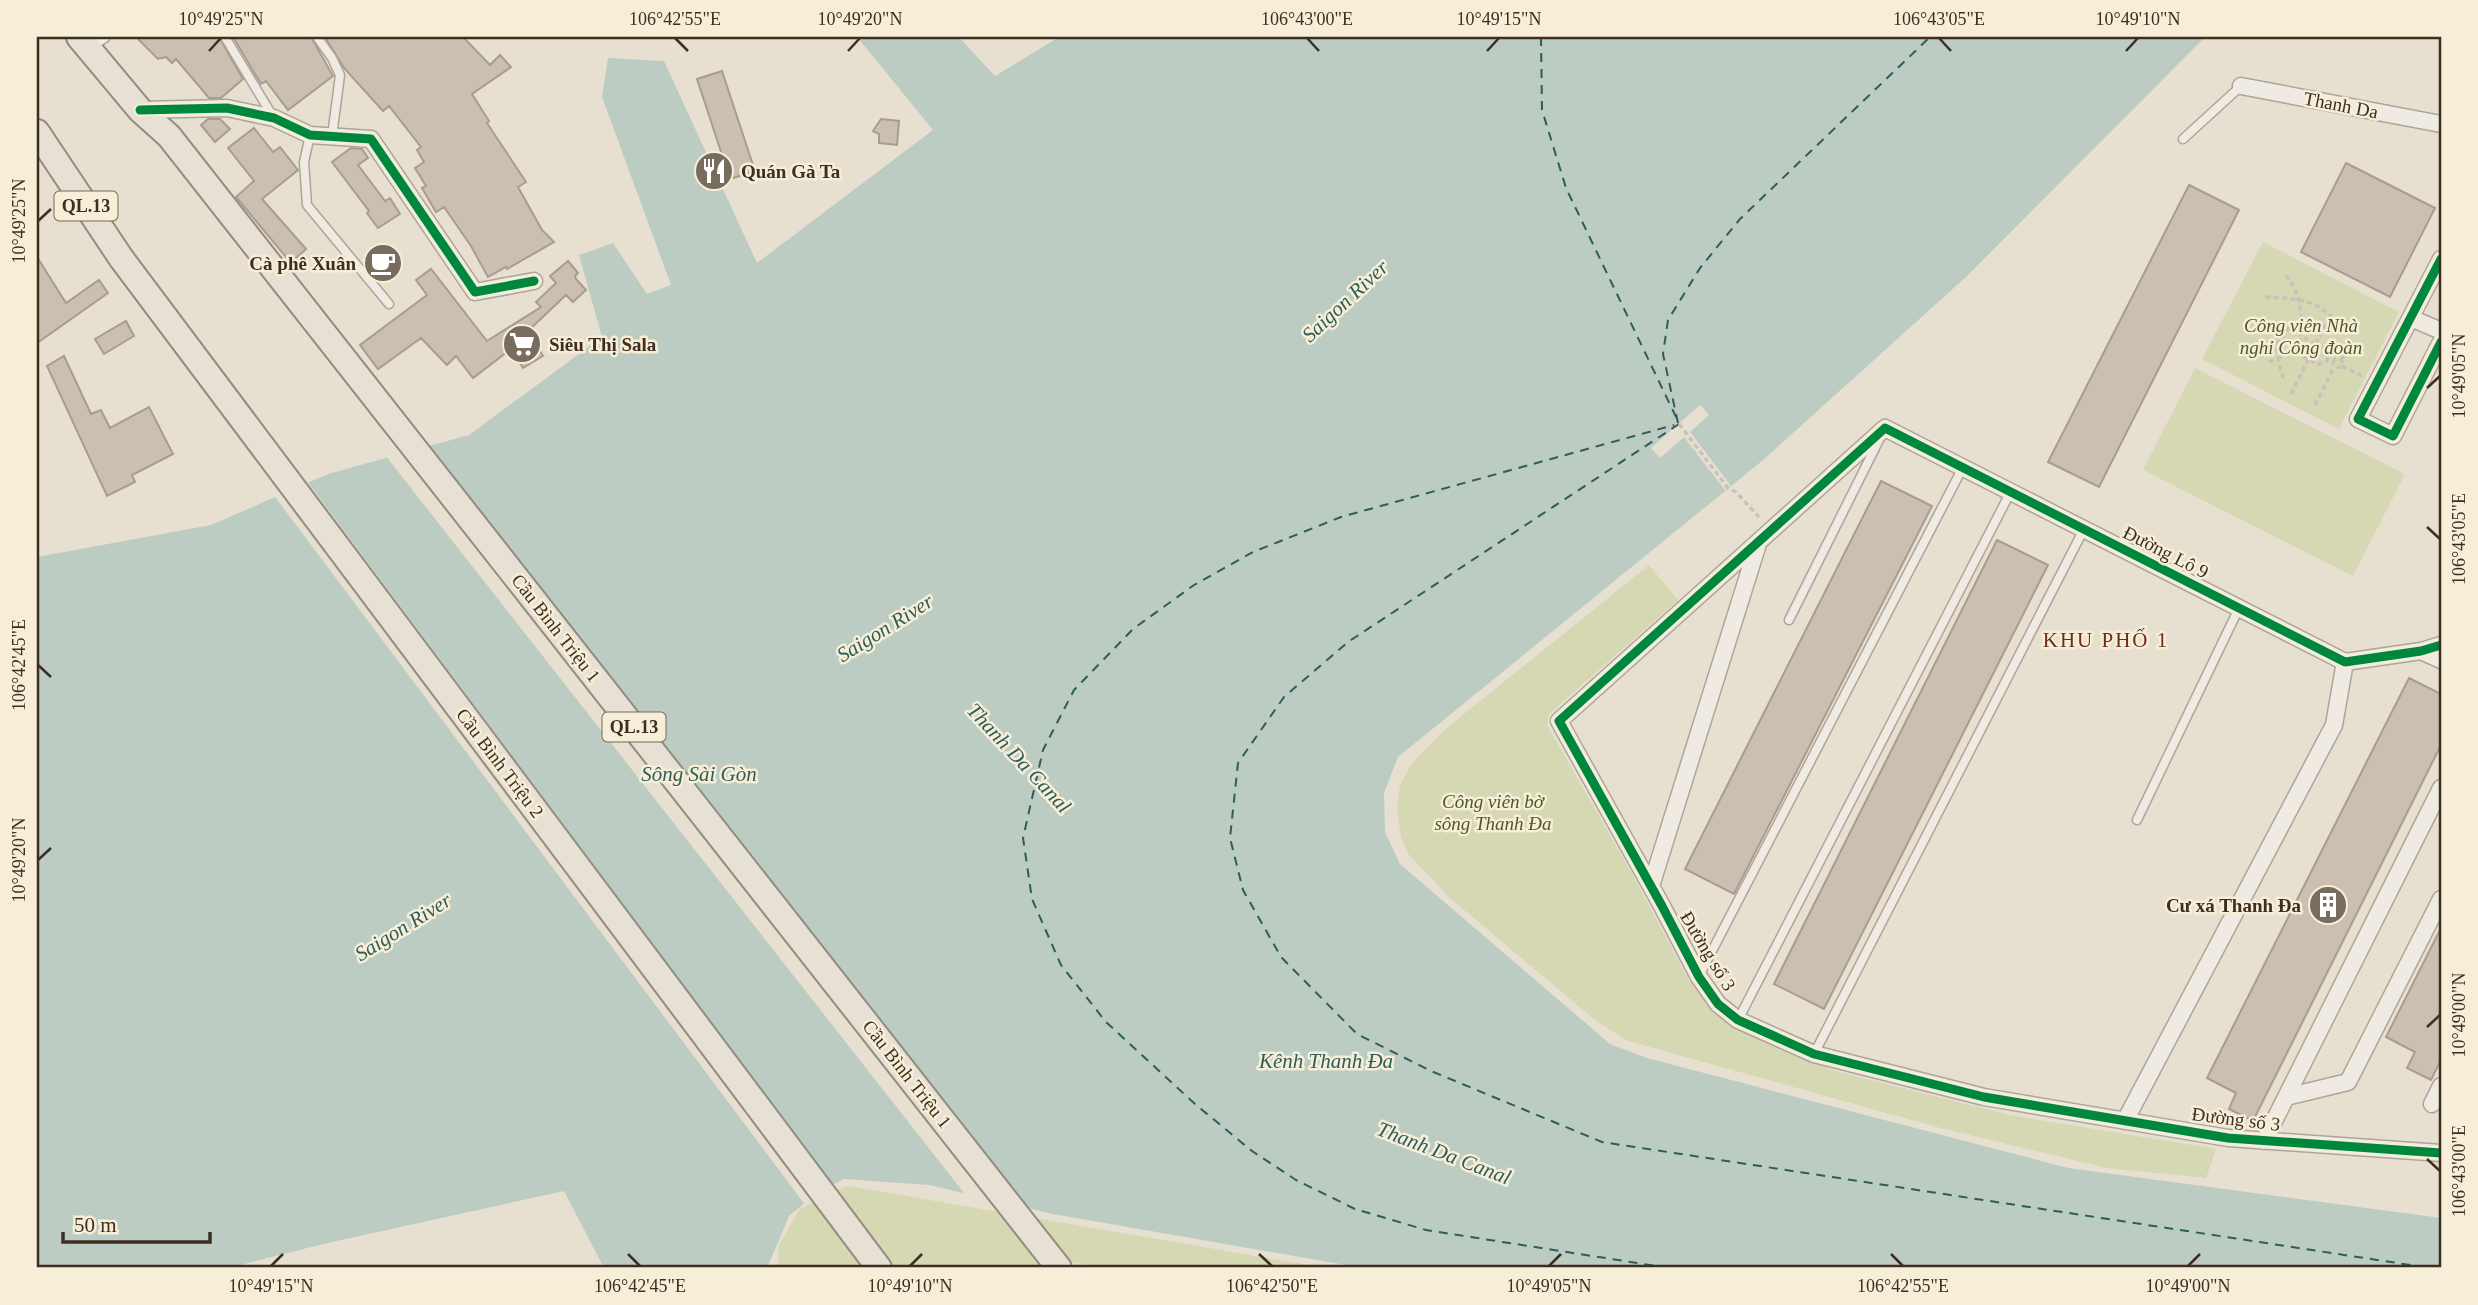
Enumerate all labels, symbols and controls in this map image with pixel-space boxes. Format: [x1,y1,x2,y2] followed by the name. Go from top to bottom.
[179,9,263,29] text: 10°49'25"N
[629,9,721,29] text: 106°42'55"E
[818,9,902,29] text: 10°49'20"N
[1261,9,1353,29] text: 106°43'00"E
[1457,9,1541,29] text: 10°49'15"N
[1893,9,1985,29] text: 106°43'05"E
[2096,9,2180,29] text: 10°49'10"N
[2302,87,2381,123] street label: Thanh Da
[693,150,735,192] restaurant icon: Quán Gà Ta
[741,161,841,182] place label: Quán Gà Ta
[9,179,29,263] text: 10°49'25"N
[55,191,118,220] road number: QL.13
[362,242,404,284] cafe icon: Cà phê Xuân
[249,253,356,274] place label: Cà phê Xuân
[1297,254,1394,347] water label: Saigon River
[2240,315,2362,358] park label: Công viên Nhà nghỉ Công đoàn
[501,323,543,365] supermarket icon: Siêu Thị Sala
[549,334,657,355] place label: Siêu Thị Sala
[2449,334,2469,418] text: 10°49'05"N
[2449,493,2469,585] text: 106°43'05"E
[2120,521,2212,583] street label: Đường Lô 9
[507,570,605,686] street label: Cầu Bình Triệu 1
[832,588,938,667] water label: Saigon River
[9,619,29,711] text: 106°42'45"E
[2043,628,2169,652] district label: KHU PHỐ 1
[962,698,1076,818] water label: Thanh Da Canal
[452,704,548,822] street label: Cầu Bình Triệu 2
[602,712,666,742] road number: QL.13
[641,762,757,786] water label: Sông Sài Gòn
[1434,791,1552,834] park label: Công viên bờ sông Thanh Đa
[9,818,29,902] text: 10°49'20"N
[2307,884,2349,926] building icon: Cư xá Thanh Đa
[350,887,456,966] water label: Saigon River
[2166,895,2301,916] place label: Cư xá Thanh Đa
[1676,907,1740,995] street label: Đường số 3
[2449,973,2469,1057] text: 10°49'00"N
[858,1016,956,1132] street label: Cầu Bình Triệu 1
[1258,1049,1393,1073] water label: Kênh Thanh Đa
[2191,1103,2281,1135] street label: Đường số 3
[1374,1116,1514,1190] water label: Thanh Da Canal
[2449,1125,2469,1217] text: 106°43'00"E
[63,1200,210,1244] scale bar
[74,1213,117,1237] text: 50 m
[229,1276,313,1296] text: 10°49'15"N
[594,1276,686,1296] text: 106°42'45"E
[868,1276,952,1296] text: 10°49'10"N
[1226,1276,1318,1296] text: 106°42'50"E
[1507,1276,1591,1296] text: 10°49'05"N
[1857,1276,1949,1296] text: 106°42'55"E
[2146,1276,2230,1296] text: 10°49'00"N

